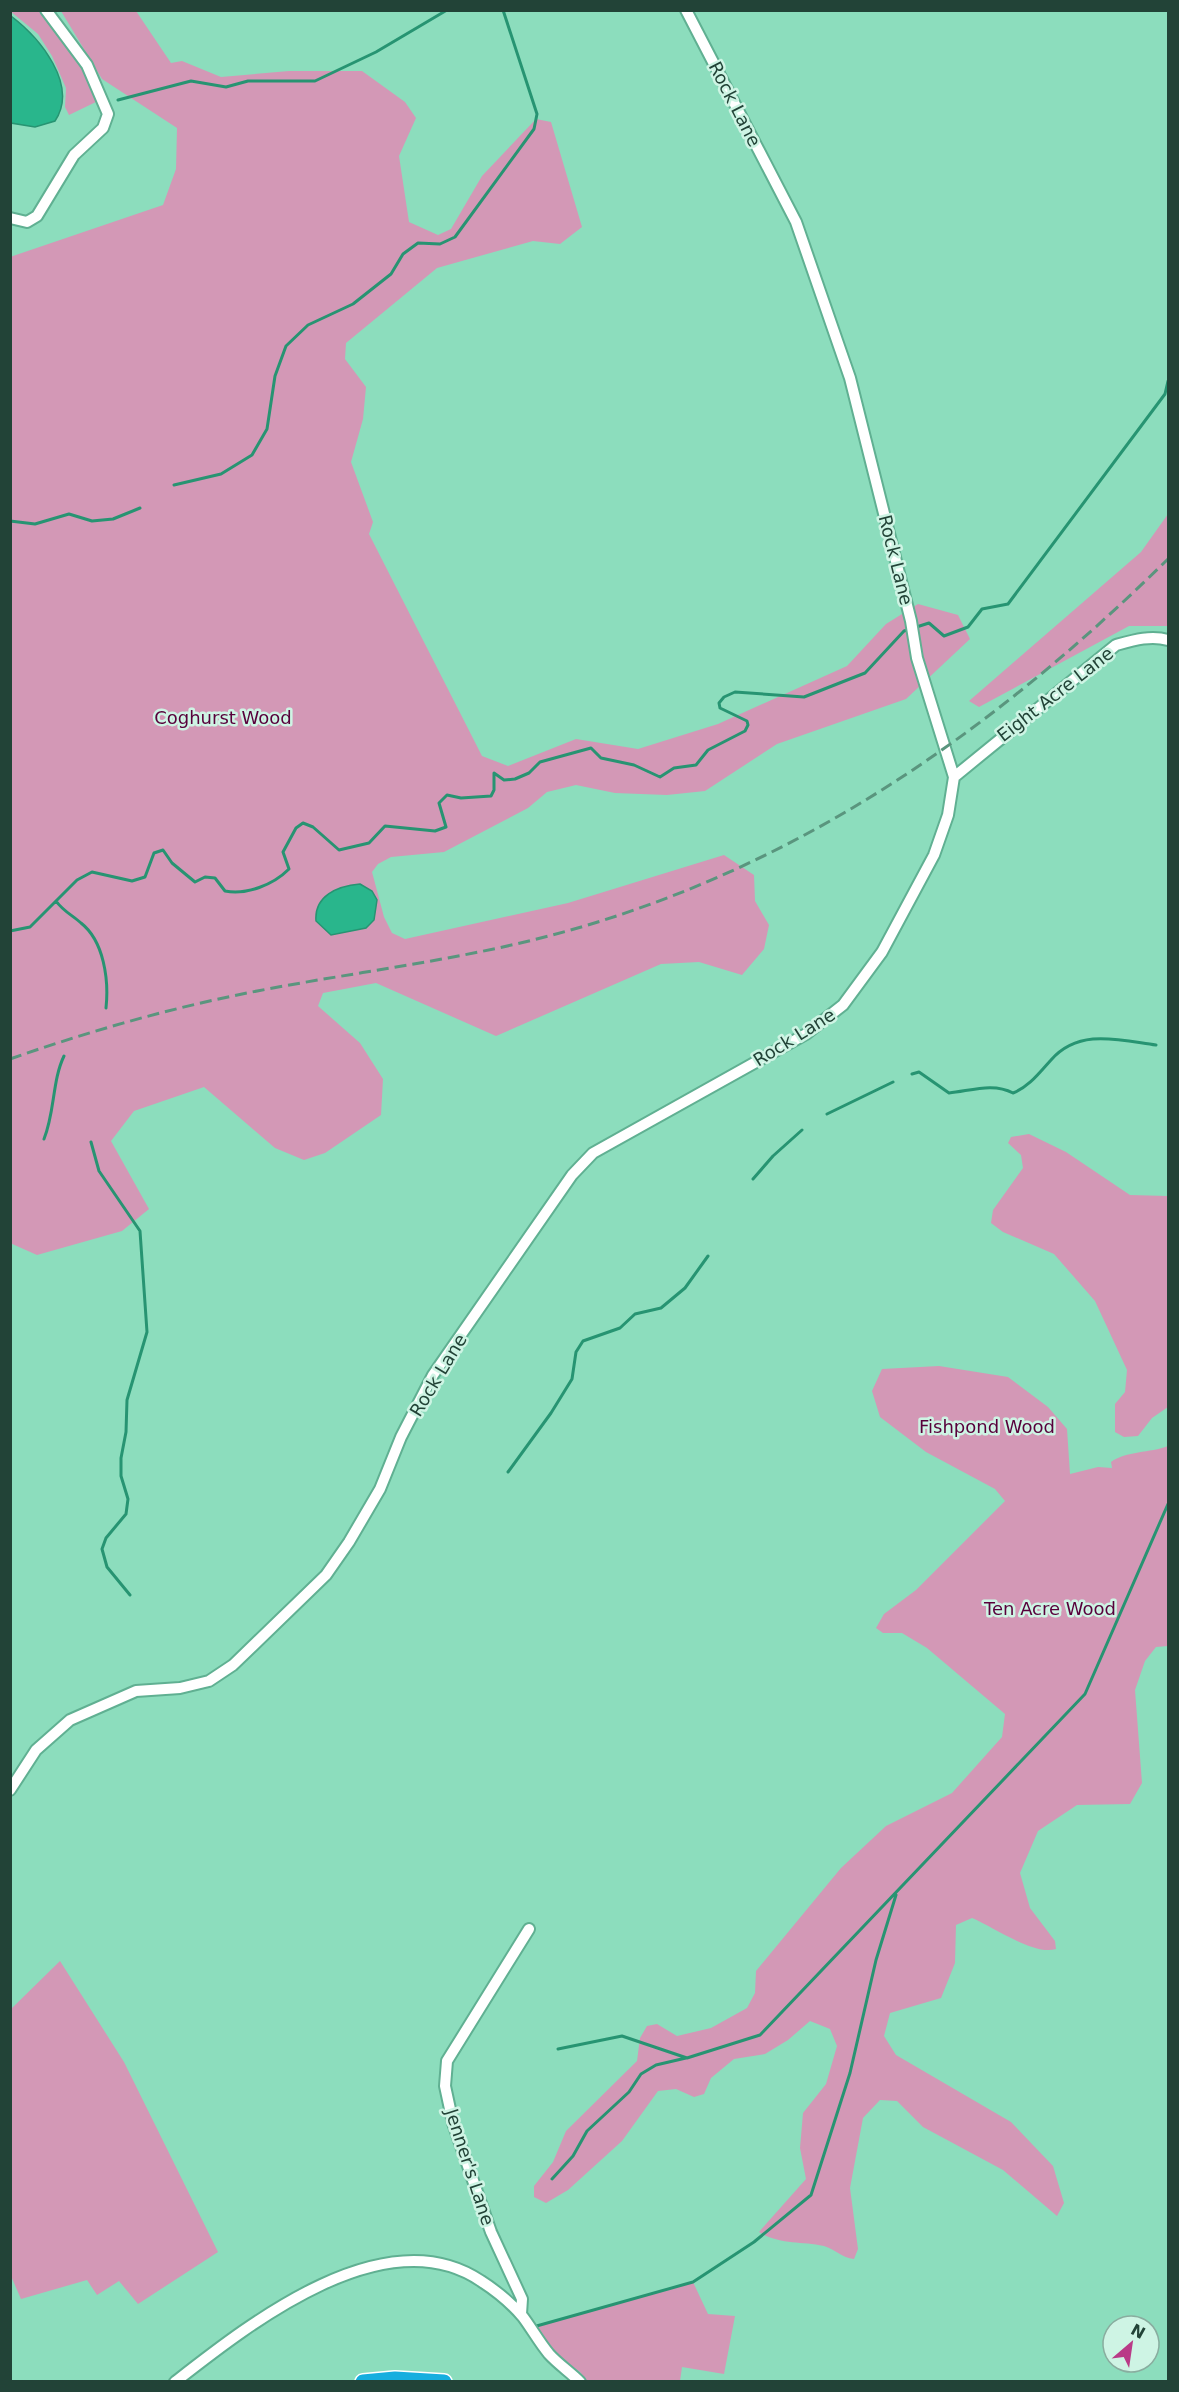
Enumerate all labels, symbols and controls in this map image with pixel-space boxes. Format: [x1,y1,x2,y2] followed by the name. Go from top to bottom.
[705,58,765,150] street label: Rock Lane
[875,513,917,607] street label: Rock Lane
[993,642,1117,746] street label: Eight Acre Lane
[154,707,292,728] park label: Coghurst Wood
[749,1004,839,1070] street label: Rock Lane
[405,1330,471,1420] street label: Rock Lane
[919,1416,1055,1437] park label: Fishpond Wood
[983,1598,1116,1619] park label: Ten Acre Wood
[441,2105,499,2228] street label: Jenner's Lane
[1101,2314,1161,2374] north arrow
[1128,2320,1148,2343] text: N

